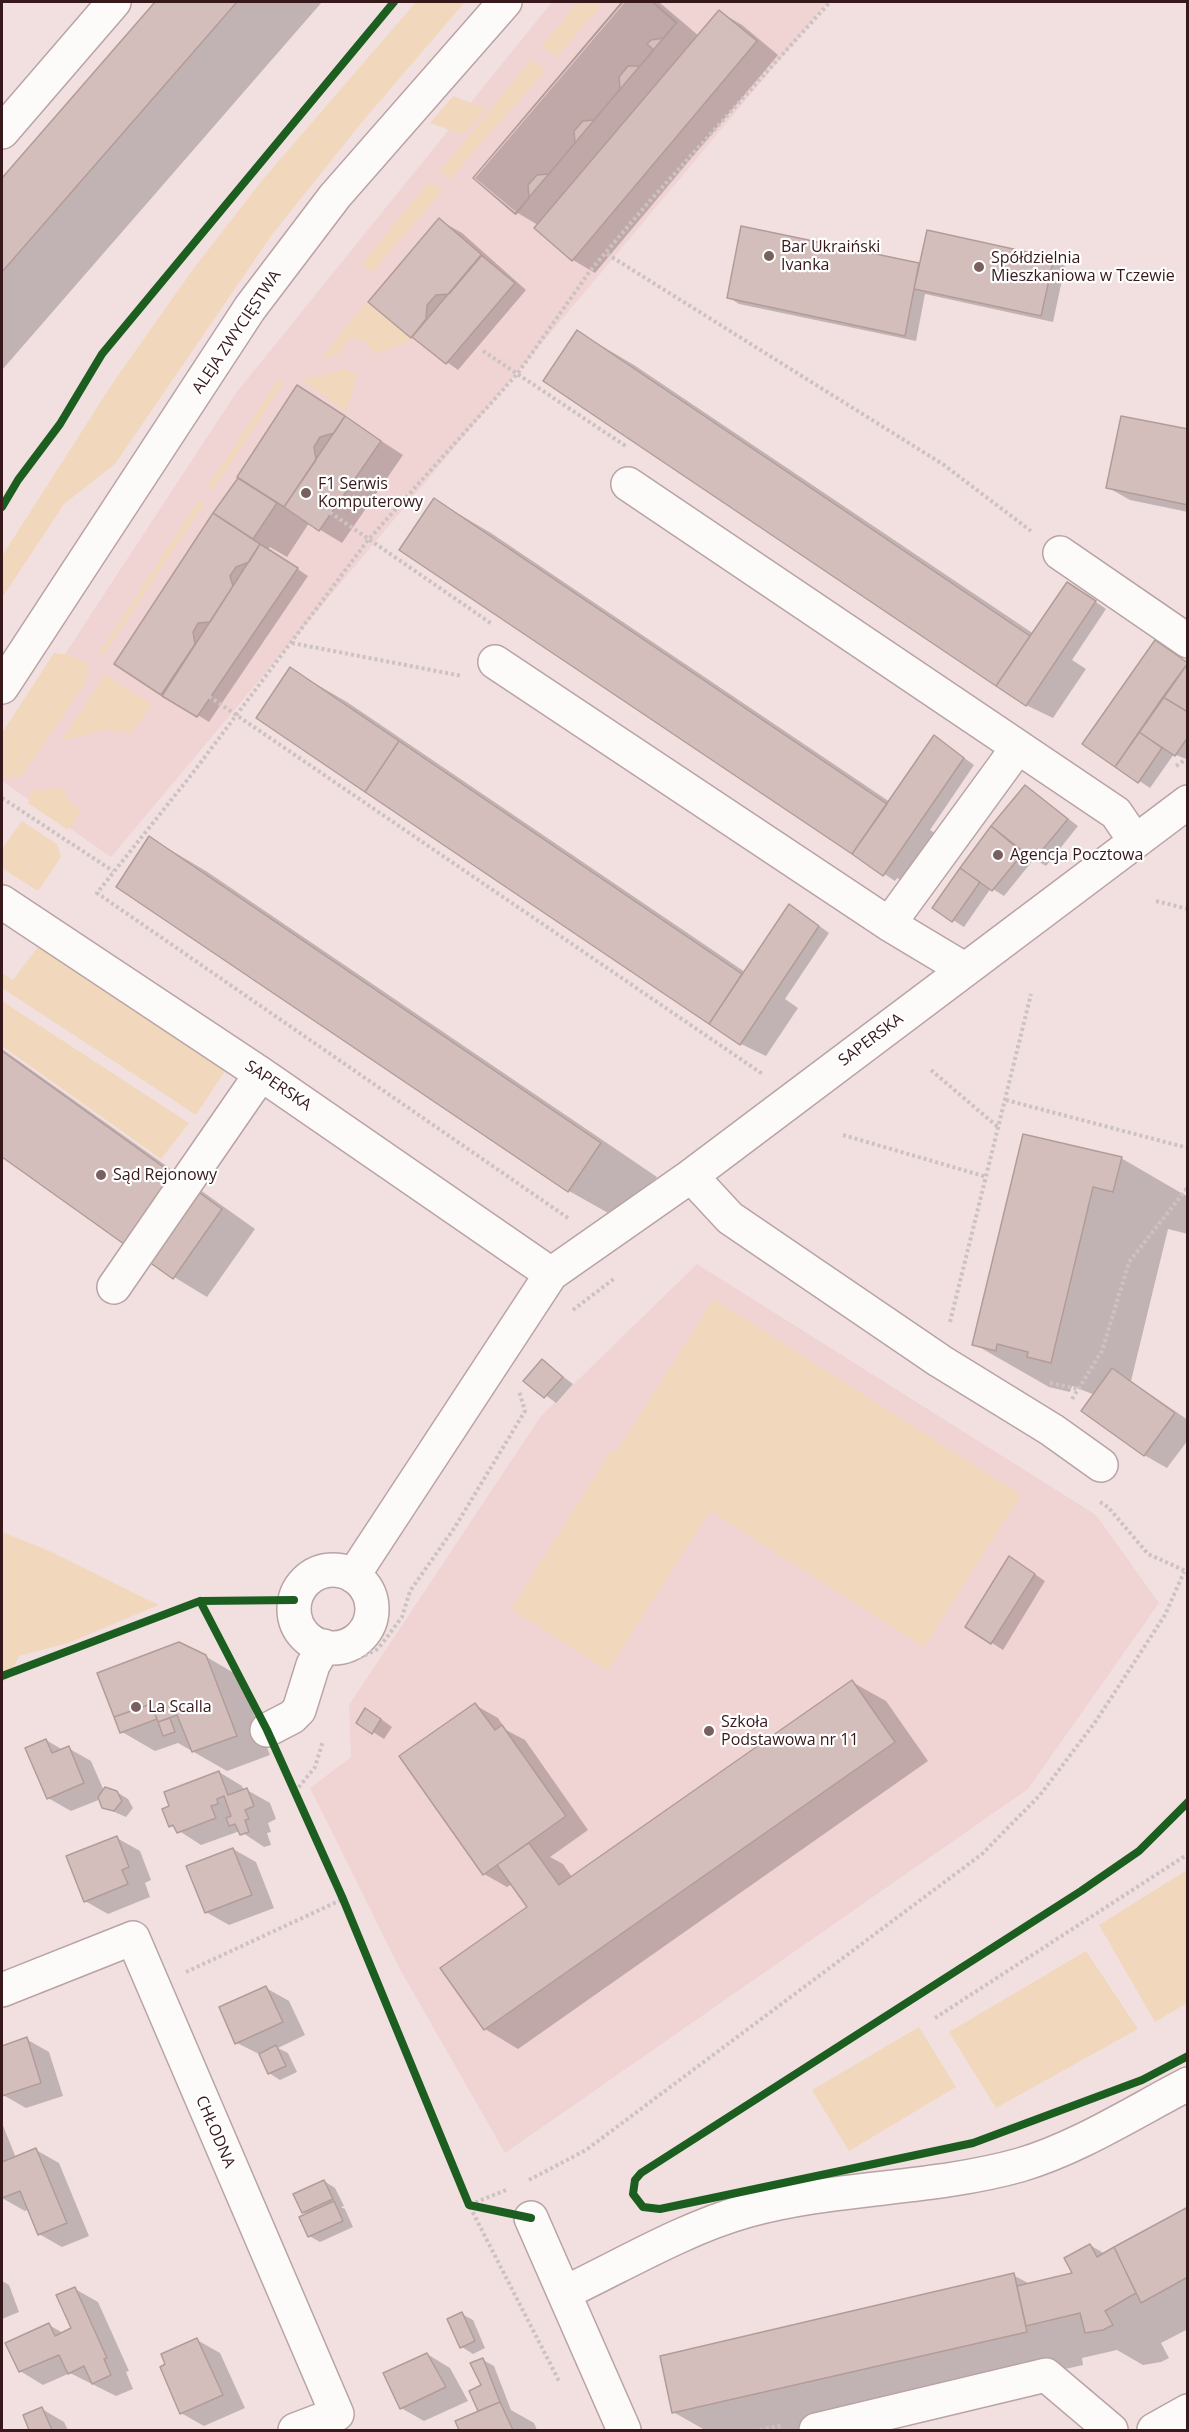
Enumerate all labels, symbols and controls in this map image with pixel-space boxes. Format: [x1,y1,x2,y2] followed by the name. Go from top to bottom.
[781,237,880,275] place label: Bar Ukraiński Ivanka
[991,248,1175,286] place label: Spółdzielnia Mieszkaniowa w Tczewie
[762,249,776,263] marker: Bar Ukraiński Ivanka
[972,260,986,274] marker: Spółdzielnia Mieszkaniowa w Tczewie
[189,267,285,397] street label: ALEJA ZWYCIĘSTWA
[318,474,423,512] place label: F1 Serwis Komputerowy
[299,486,313,500] marker: F1 Serwis Komputerowy
[1010,845,1143,865] place label: Agencja Pocztowa
[991,848,1005,862] marker: Agencja Pocztowa
[835,1009,907,1071] street label: SAPERSKA
[241,1057,315,1115] street label: SAPERSKA
[113,1165,217,1185] place label: Sąd Rejonowy
[94,1168,108,1182] marker: Sąd Rejonowy
[148,1697,212,1717] place label: La Scalla
[129,1700,143,1714] marker: La Scalla
[721,1712,859,1750] place label: Szkoła Podstawowa nr 11
[702,1724,716,1738] marker: Szkoła Podstawowa nr 11
[191,2093,239,2171] street label: CHŁODNA

